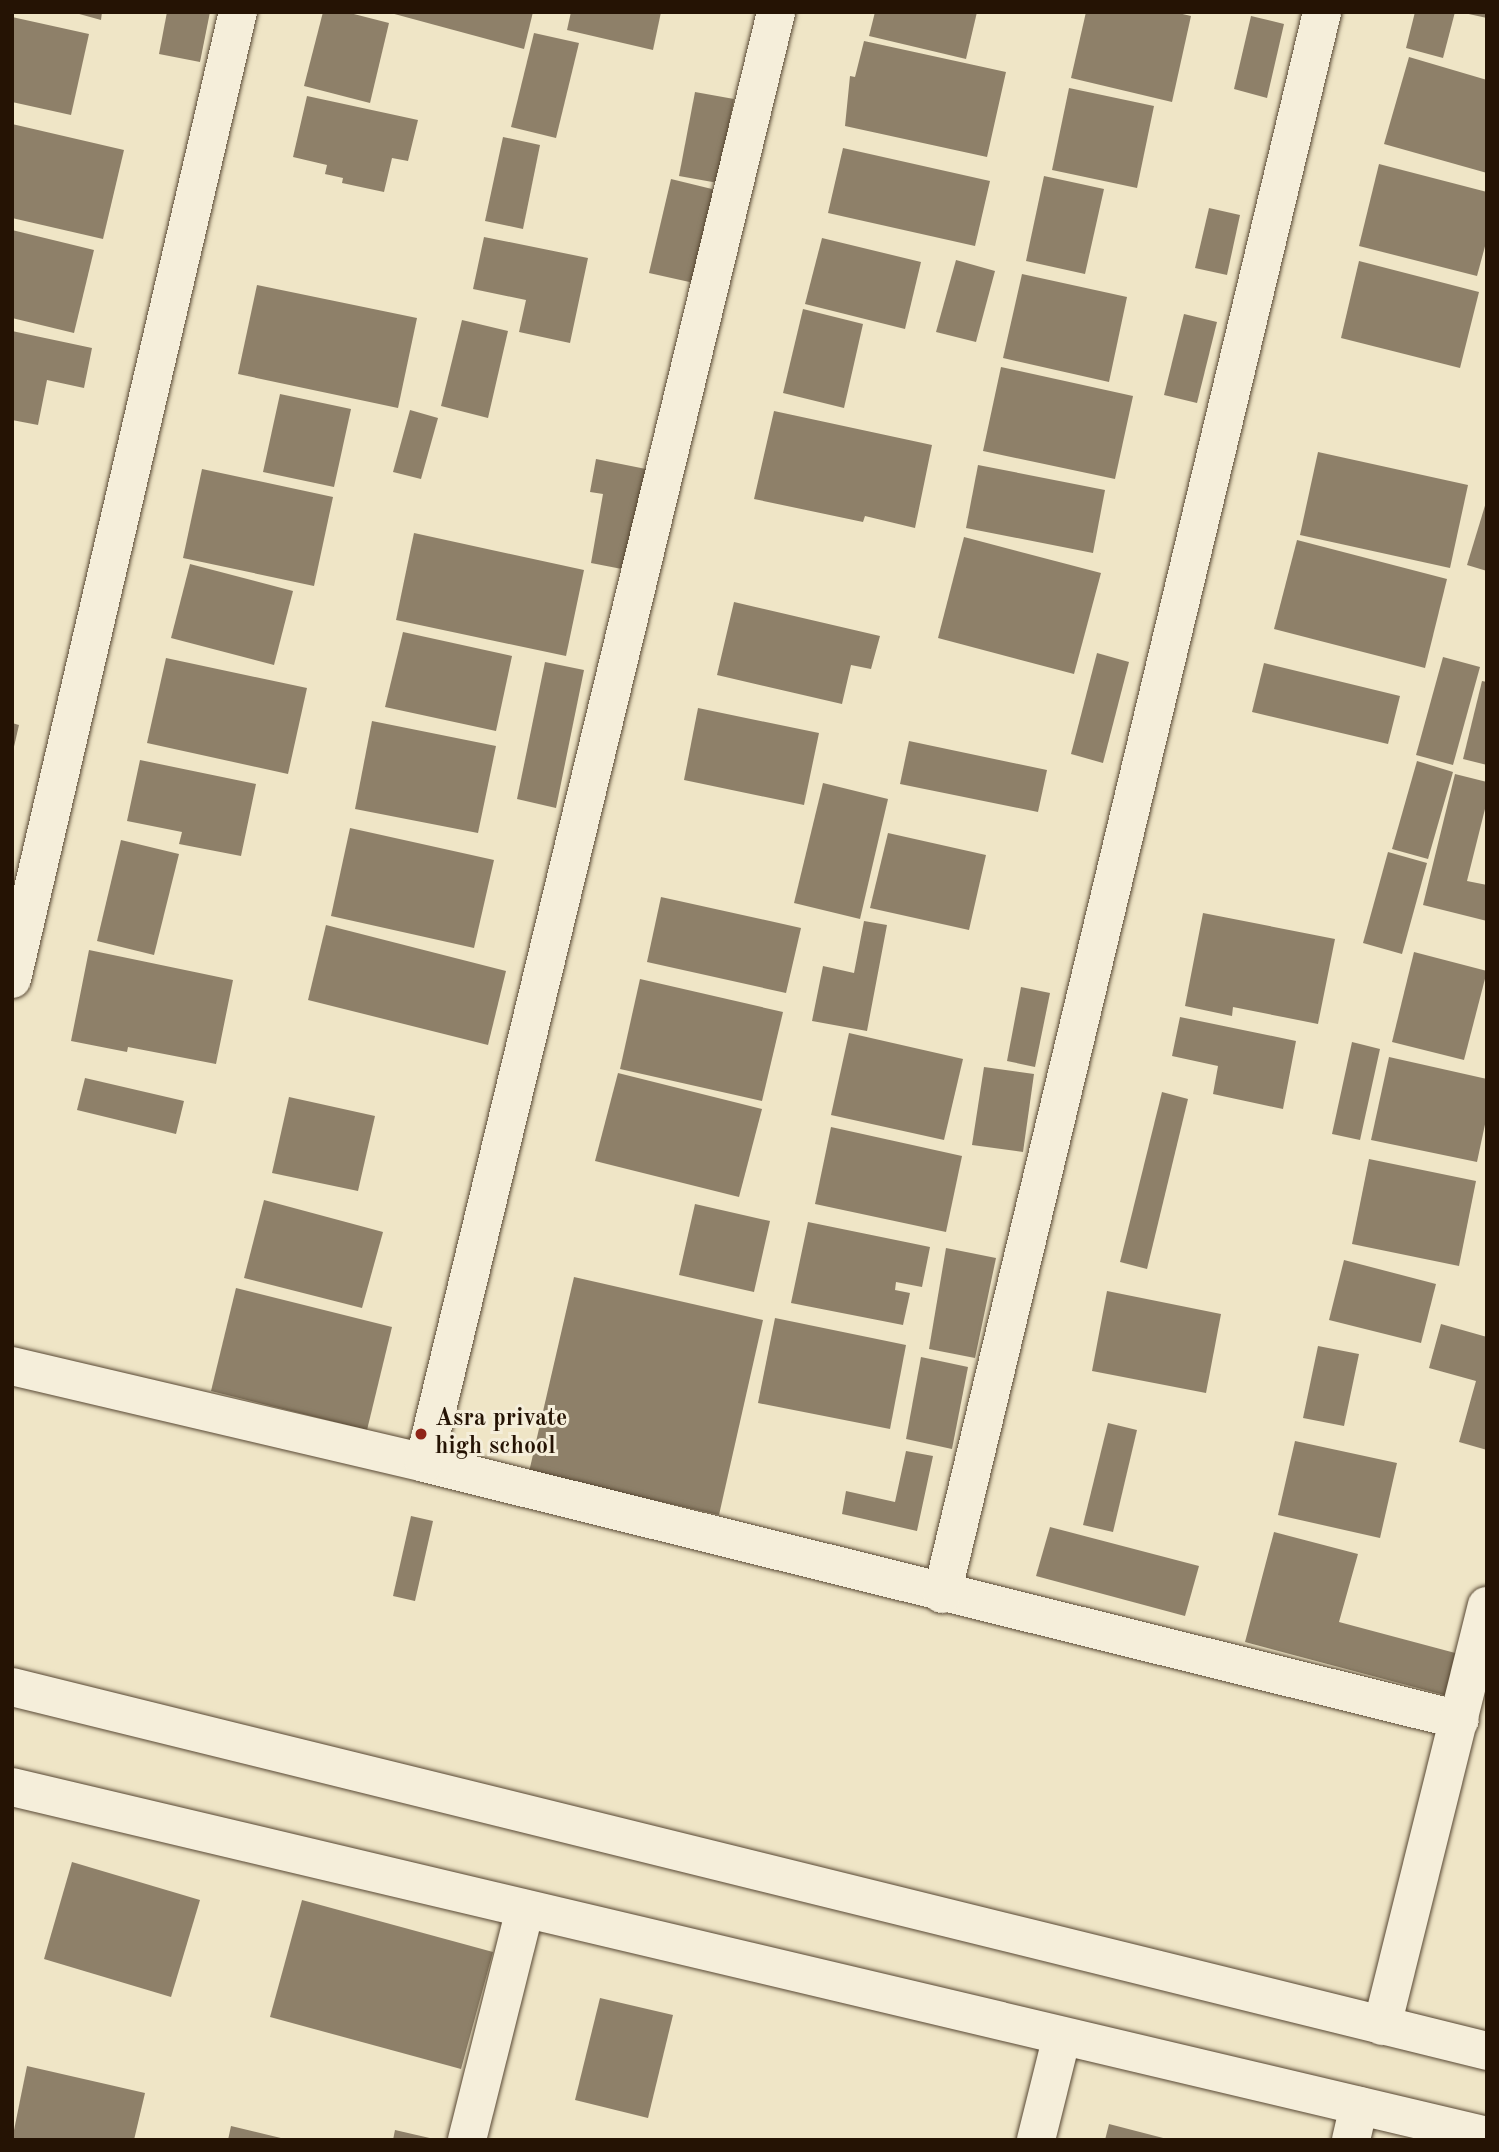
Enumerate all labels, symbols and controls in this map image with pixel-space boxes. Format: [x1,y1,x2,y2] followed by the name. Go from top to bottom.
[435,1406,567,1462] place label: Asra private high school
[413,1426,429,1442] marker: Asra private high school

